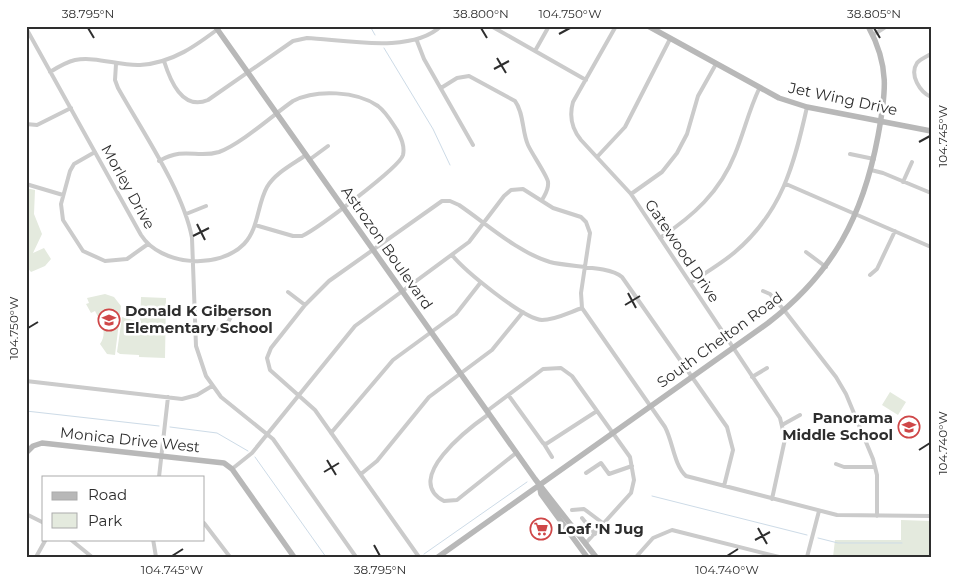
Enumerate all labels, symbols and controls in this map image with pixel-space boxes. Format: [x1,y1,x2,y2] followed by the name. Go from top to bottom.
[62,6,114,21] text: 38.795°N
[453,6,509,21] text: 38.800°N
[538,6,602,21] text: 104.750°W
[847,6,901,21] text: 38.805°N
[786,78,899,119] street label: Jet Wing Drive
[935,105,950,167] text: 104.745°W
[97,141,160,232] street label: Morley Drive
[338,182,437,313] street label: Astrozon Boulevard
[641,196,724,306] street label: Gatewood Drive
[653,287,786,392] street label: South Chelton Road
[6,296,21,360] text: 104.750°W
[125,301,273,337] place label: Donald K Giberson Elementary School
[97,308,121,332] school or university icon: Donald K Giberson Elementary School
[782,408,893,444] place label: Panorama Middle School
[935,411,950,475] text: 104.740°W
[897,415,921,439] school or university icon: Panorama Middle School
[59,423,201,456] street label: Monica Drive West
[42,476,205,540] legend
[88,485,127,504] text: Road
[88,511,122,530] text: Park
[529,517,553,541] supermarket icon: Loaf 'N Jug
[557,519,644,538] place label: Loaf 'N Jug
[141,562,203,577] text: 104.745°W
[354,562,406,577] text: 38.795°N
[695,562,759,577] text: 104.740°W

